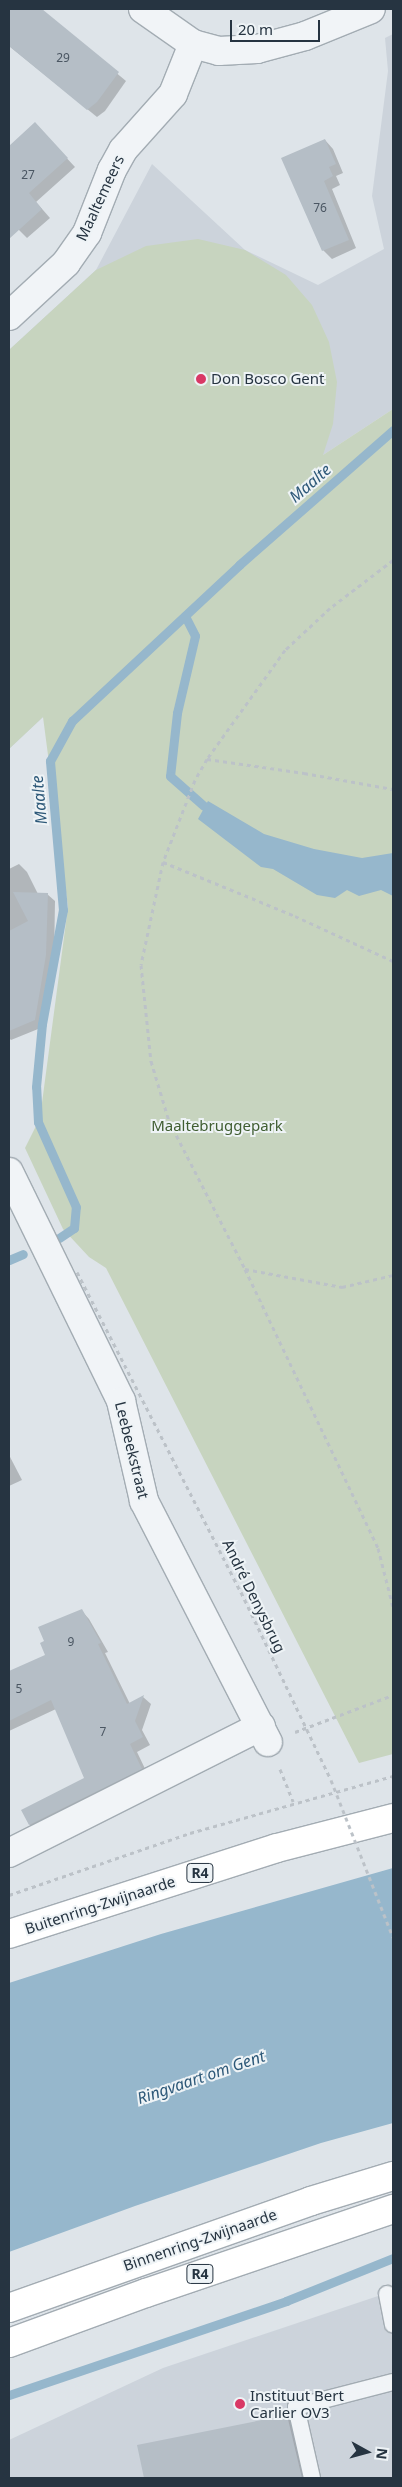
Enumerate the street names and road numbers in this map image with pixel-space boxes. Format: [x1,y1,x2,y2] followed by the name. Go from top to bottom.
[72,152,128,244] street label: Maaltemeers
[111,1399,153,1501] street label: Leebeekstraat
[219,1536,289,1656] street label: André Denysbrug
[186,1862,214,1885] road number: R4
[22,1872,178,1938] street label: Buitenring-Zwijnaarde
[121,2205,279,2275] street label: Binnenring-Zwijnaarde
[186,2262,214,2286] road number: R4

